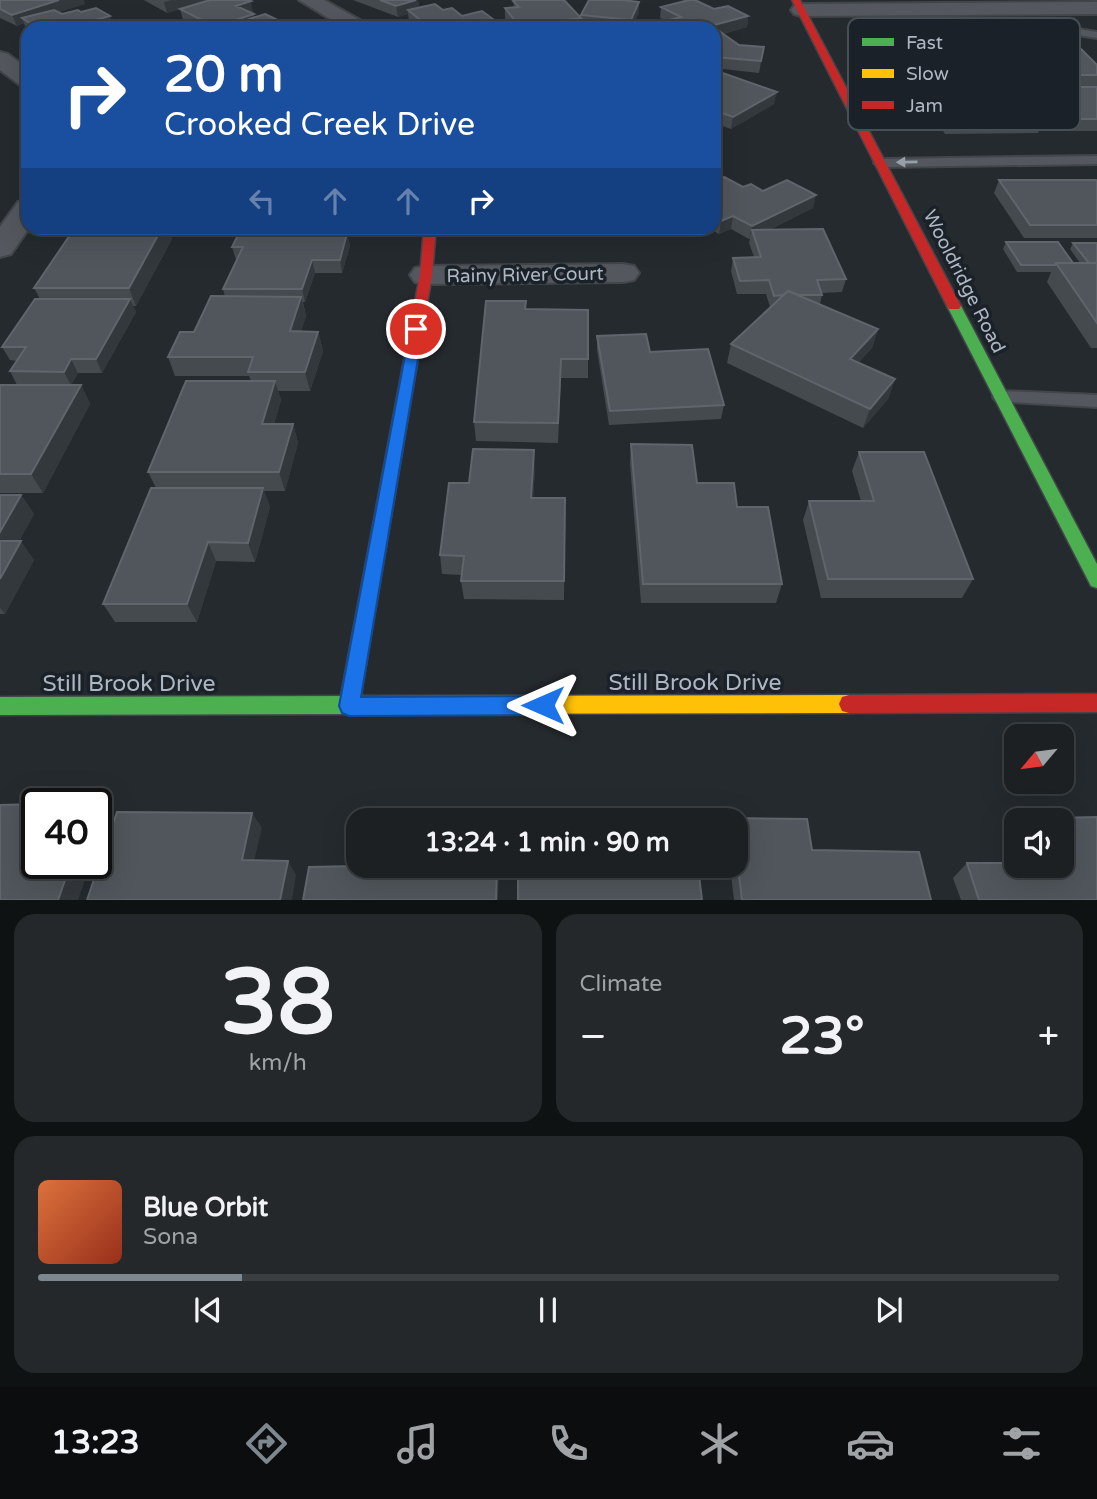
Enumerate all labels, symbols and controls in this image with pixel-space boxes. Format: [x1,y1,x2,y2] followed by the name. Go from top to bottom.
[848,18,1080,130] legend
[906,32,943,54] text: Fast
[164,46,283,105] text: 20 m
[49,49,140,140] icon: right
[906,63,949,85] text: Slow
[906,95,943,117] text: Jam
[164,106,475,144] text: Crooked Creek Drive
[896,156,918,168] one-way arrow
[243,182,281,220] icon: left
[316,182,354,220] icon: ahead
[389,182,427,220] icon: ahead
[462,182,500,220] icon: right
[919,206,1010,357] street label: Wooldridge Road
[446,263,604,287] street label: Rainy River Court
[386,299,446,359] pin
[397,310,435,348] icon: arrive
[506,668,580,742] position arrow
[609,669,781,697] street label: Still Brook Drive
[43,670,215,698] street label: Still Brook Drive
[1004,724,1074,794] north arrow
[1004,724,1074,878] map controls
[21,788,112,879] speed limit sign: 40
[1004,808,1074,878] button: sound
[424,827,670,858] text: 13:24 · 1 min · 90 m
[221,948,335,1058] text: 38
[580,970,662,998] text: Climate
[780,1005,865,1068] text: 23°
[580,1014,607,1060] text: −
[1038,1014,1059,1060] text: +
[249,1049,307,1077] text: km/h
[143,1192,268,1223] text: Blue Orbit
[143,1223,198,1251] text: Sona
[189,1291,227,1329] icon: previous
[529,1291,567,1329] icon: pause
[870,1291,908,1329] icon: next
[242,1419,291,1468] icon: directions
[393,1419,442,1468] icon: music
[544,1419,593,1468] icon: phone
[695,1419,744,1468] icon: climate
[846,1419,895,1468] icon: car
[997,1419,1046,1468] icon: filters
[51,1424,140,1462] text: 13:23

